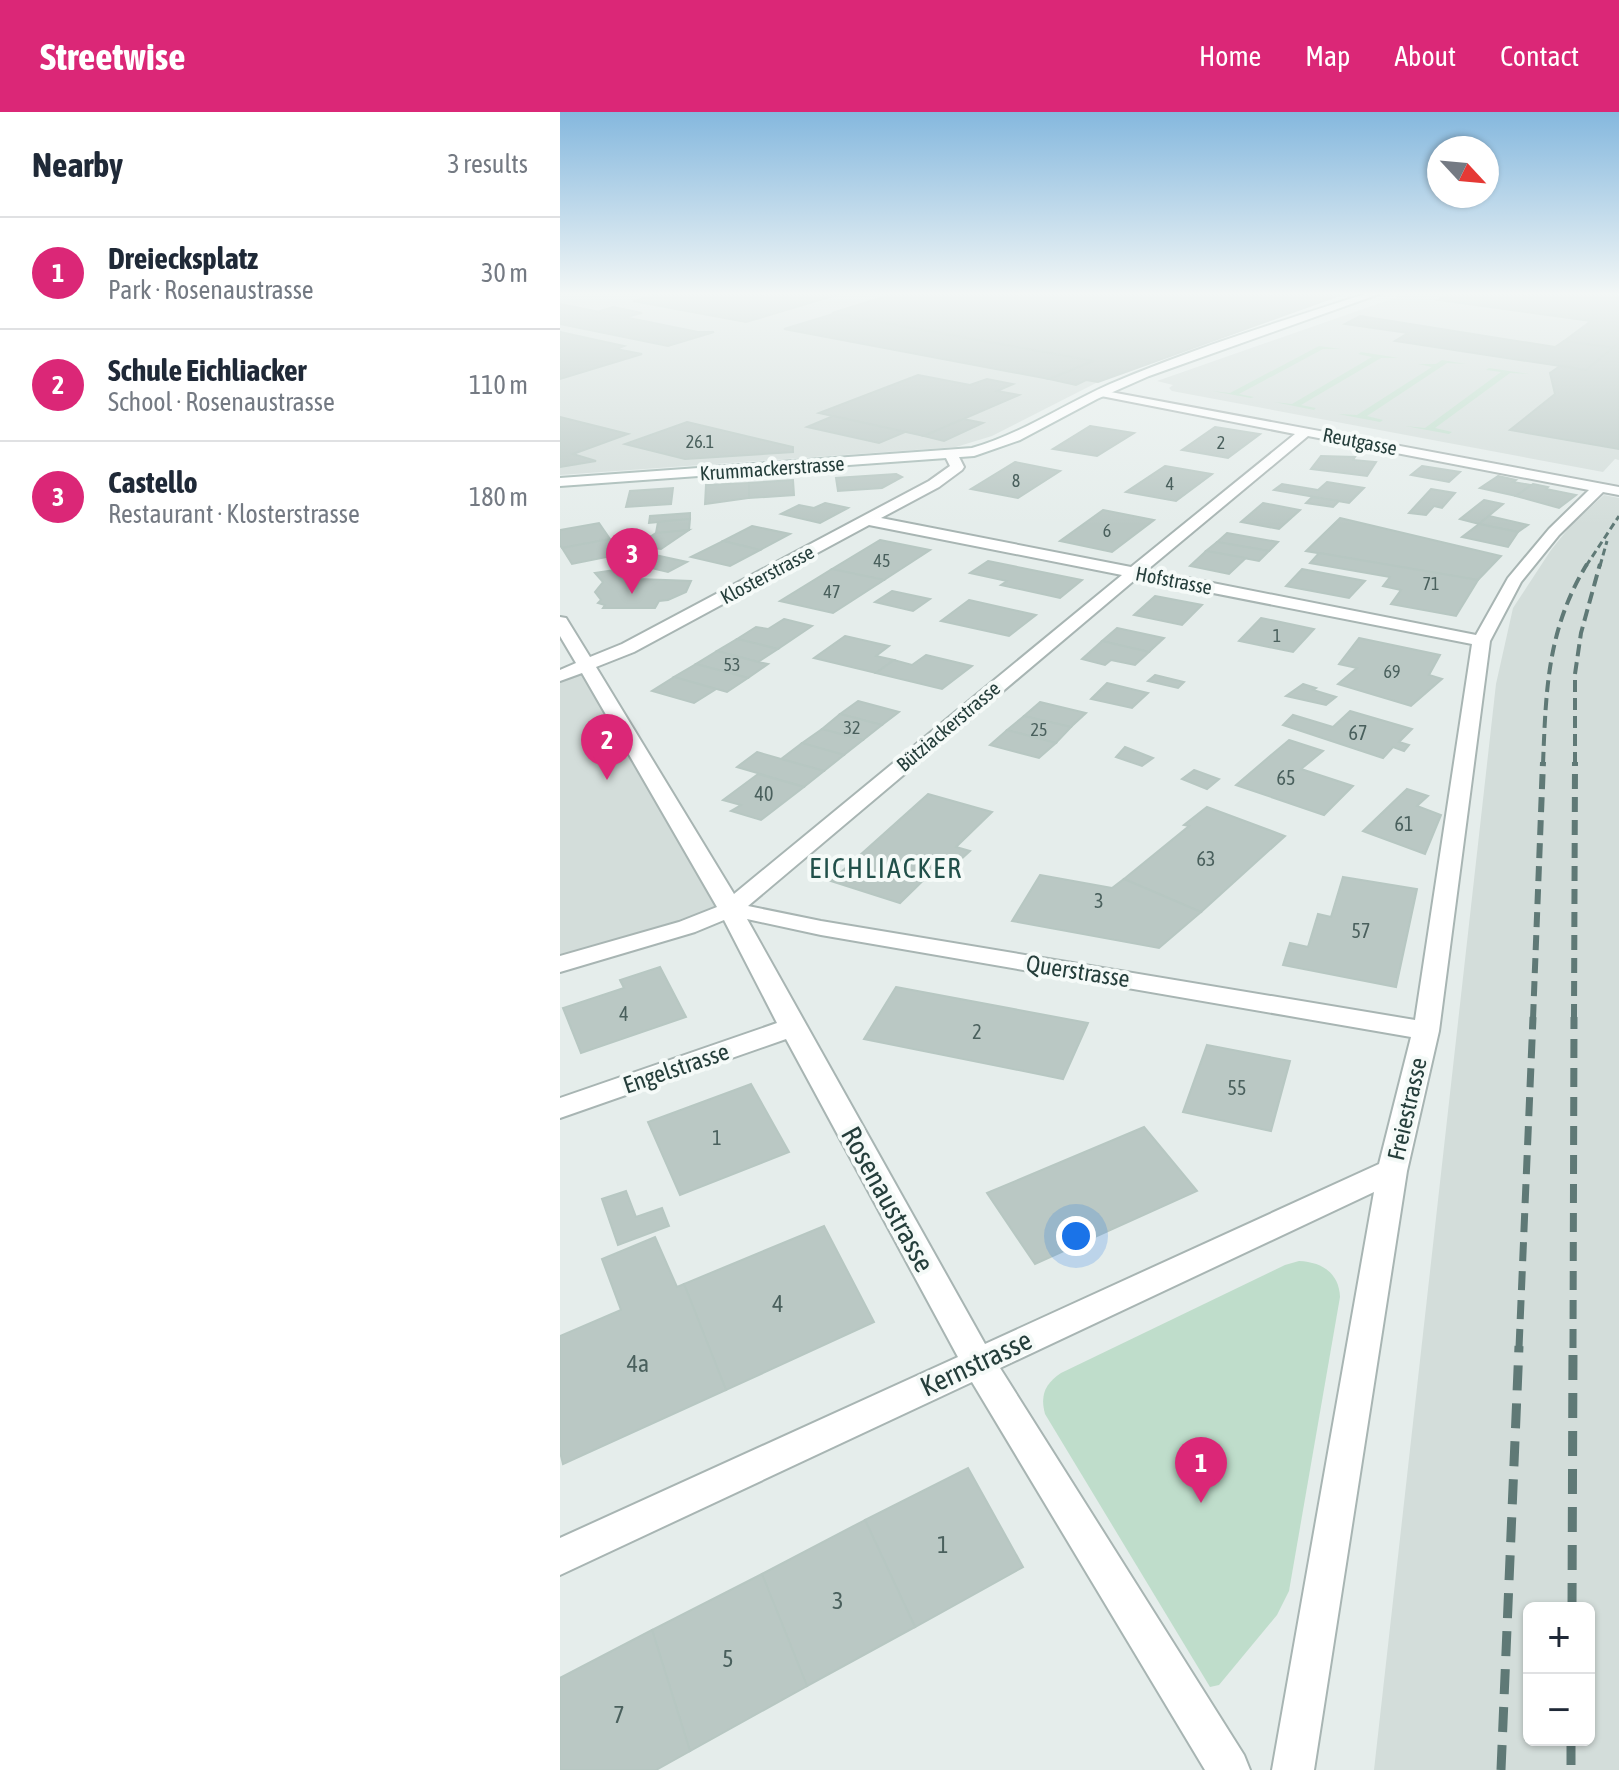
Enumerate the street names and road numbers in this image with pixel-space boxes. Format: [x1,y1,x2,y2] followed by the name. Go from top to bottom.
[1321,423,1399,459] street label: Reutgasse
[699,451,845,485] street label: Krummackerstrasse
[716,540,818,608] street label: Klosterstrasse
[1134,561,1214,599] street label: Hofstrasse
[892,676,1004,776] street label: Bütziackerstrasse
[1024,949,1132,993] street label: Querstrasse
[620,1037,732,1099] street label: Engelstrasse
[1382,1055,1432,1163] street label: Freiestrasse
[835,1121,941,1277] street label: Rosenaustrasse
[915,1323,1037,1403] street label: Kernstrasse

